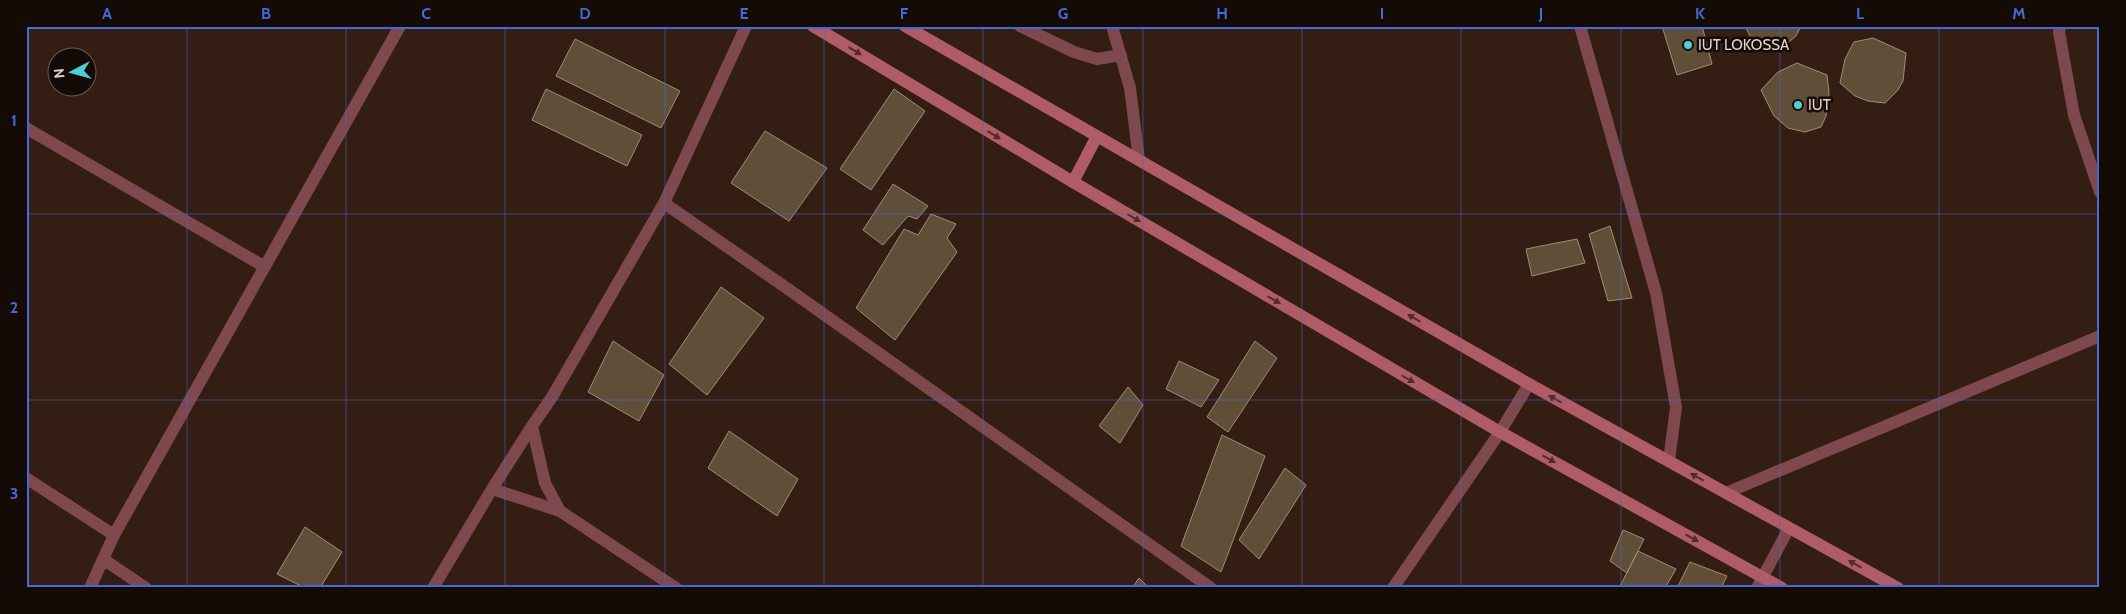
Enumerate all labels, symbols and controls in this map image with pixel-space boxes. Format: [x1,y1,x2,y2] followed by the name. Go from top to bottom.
[102,4,112,23] text: A
[261,4,271,23] text: B
[421,4,431,23] text: C
[579,4,591,23] text: D
[739,4,749,23] text: E
[900,4,909,23] text: F
[1058,4,1068,23] text: G
[1216,4,1228,23] text: H
[1380,4,1384,23] text: I
[1538,4,1543,23] text: J
[1695,4,1705,23] text: K
[1856,4,1864,23] text: L
[2012,4,2026,23] text: M
[1698,36,1790,54] place label: IUT LOKOSSA
[1682,39,1694,51] marker: IUT LOKOSSA
[848,47,861,56] one-way arrow
[48,48,98,98] north arrow
[50,67,69,79] text: N
[1808,96,1831,114] place label: IUT
[1792,99,1804,111] marker: IUT
[11,111,17,130] text: 1
[987,130,1001,139] one-way arrow
[1127,213,1140,222] one-way arrow
[1267,295,1280,304] one-way arrow
[10,298,18,317] text: 2
[1408,314,1421,323] one-way arrow
[1402,374,1415,383] one-way arrow
[1548,395,1563,403] one-way arrow
[1543,455,1556,464] one-way arrow
[1691,473,1704,482] one-way arrow
[10,484,18,503] text: 3
[1684,534,1699,542] one-way arrow
[1848,560,1862,569] one-way arrow

